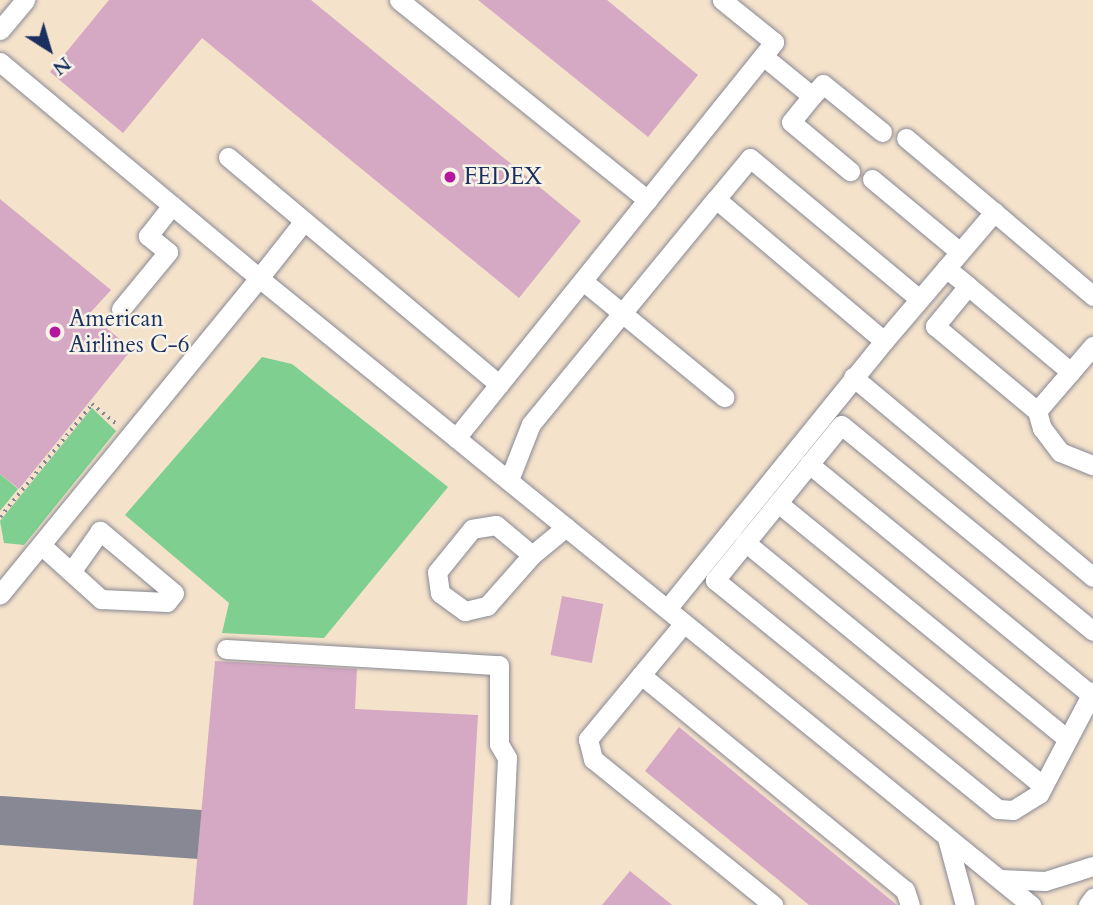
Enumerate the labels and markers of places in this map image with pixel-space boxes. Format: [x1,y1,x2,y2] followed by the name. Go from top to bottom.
[464,163,542,191] place label: FEDEX
[442,169,458,185] marker: FEDEX
[69,305,190,359] place label: American Airlines C-6
[47,324,63,340] marker: American Airlines C-6

